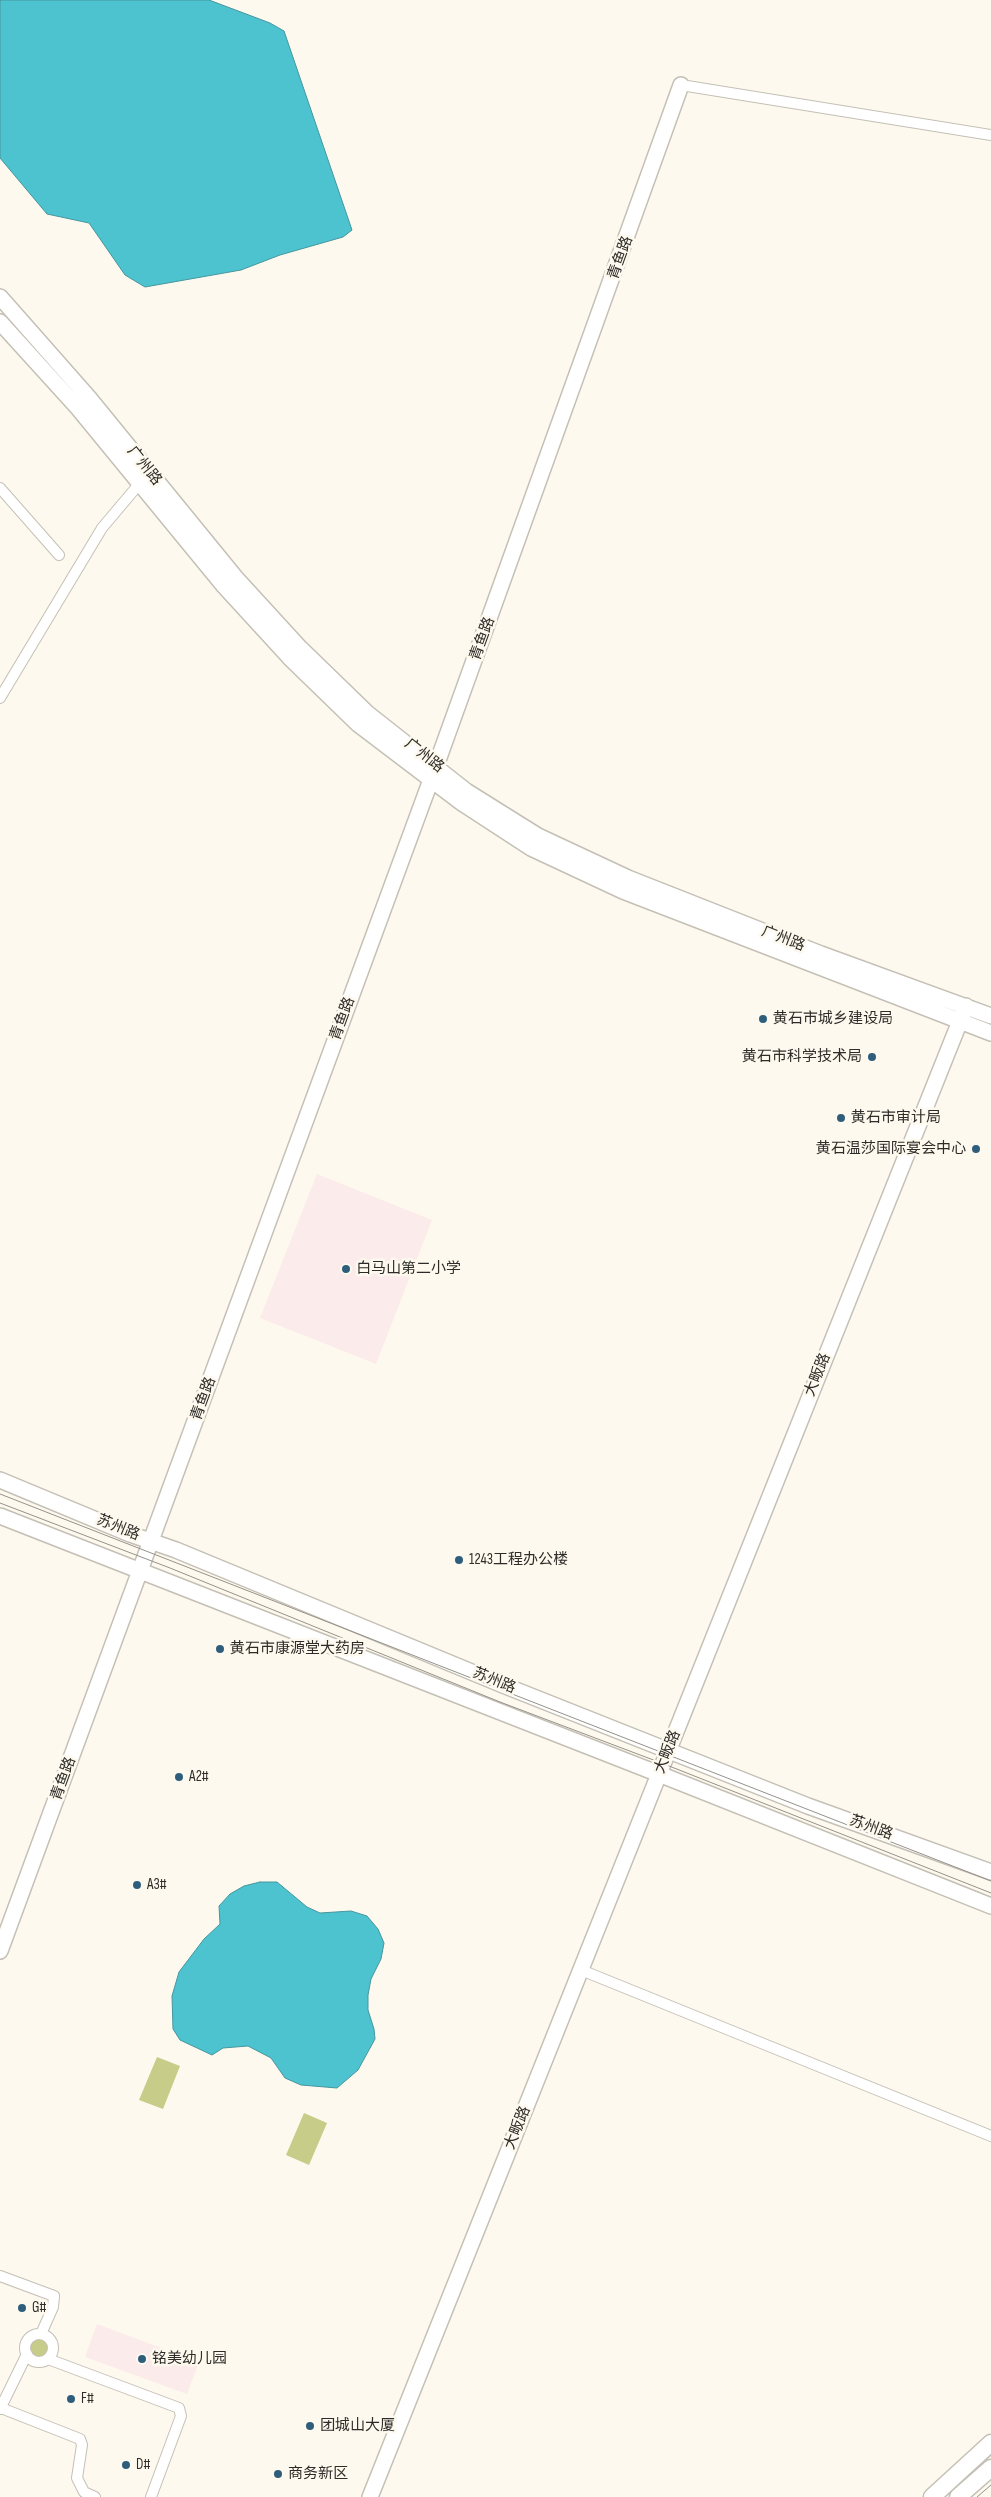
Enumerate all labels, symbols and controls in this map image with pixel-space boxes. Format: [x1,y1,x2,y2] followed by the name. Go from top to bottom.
[605,234,637,282] street label: 青鱼路
[123,443,165,489] street label: 广州路
[467,615,499,663] street label: 青鱼路
[401,735,447,777] street label: 广州路
[759,923,807,955] street label: 广州路
[327,995,359,1043] street label: 青鱼路
[773,1010,893,1028] place label: 黄石市城乡建设局
[757,1013,769,1025] marker: 黄石市城乡建设局
[742,1048,862,1066] place label: 黄石市科学技术局
[866,1051,878,1063] marker: 黄石市科学技术局
[851,1109,941,1127] place label: 黄石市审计局
[835,1112,847,1124] marker: 黄石市审计局
[816,1140,966,1158] place label: 黄石温莎国际宴会中心
[970,1143,982,1155] marker: 黄石温莎国际宴会中心
[356,1260,461,1278] place label: 白马山第二小学
[340,1263,352,1275] marker: 白马山第二小学
[801,1351,835,1399] street label: 大畈路
[188,1375,220,1423] street label: 青鱼路
[94,1511,142,1545] street label: 苏州路
[469,1551,568,1569] place label: 1243工程办公楼
[453,1554,465,1566] marker: 1243工程办公楼
[230,1640,365,1658] place label: 黄石市康源堂大药房
[214,1643,226,1655] marker: 黄石市康源堂大药房
[470,1664,518,1698] street label: 苏州路
[651,1728,685,1776] street label: 大畈路
[48,1755,80,1803] street label: 青鱼路
[189,1768,209,1786] place label: A2#
[173,1771,185,1783] marker: A2#
[847,1812,895,1844] street label: 苏州路
[147,1876,167,1894] place label: A3#
[131,1879,143,1891] marker: A3#
[501,2104,535,2152] street label: 大畈路
[32,2299,46,2317] place label: G#
[16,2302,28,2314] marker: G#
[152,2350,227,2368] place label: 铭美幼儿园
[136,2353,148,2365] marker: 铭美幼儿园
[81,2390,94,2408] place label: F#
[65,2393,77,2405] marker: F#
[320,2417,395,2435] place label: 团城山大厦
[304,2420,316,2432] marker: 团城山大厦
[136,2456,150,2474] place label: D#
[120,2459,132,2471] marker: D#
[288,2465,348,2483] place label: 商务新区
[272,2468,284,2480] marker: 商务新区

